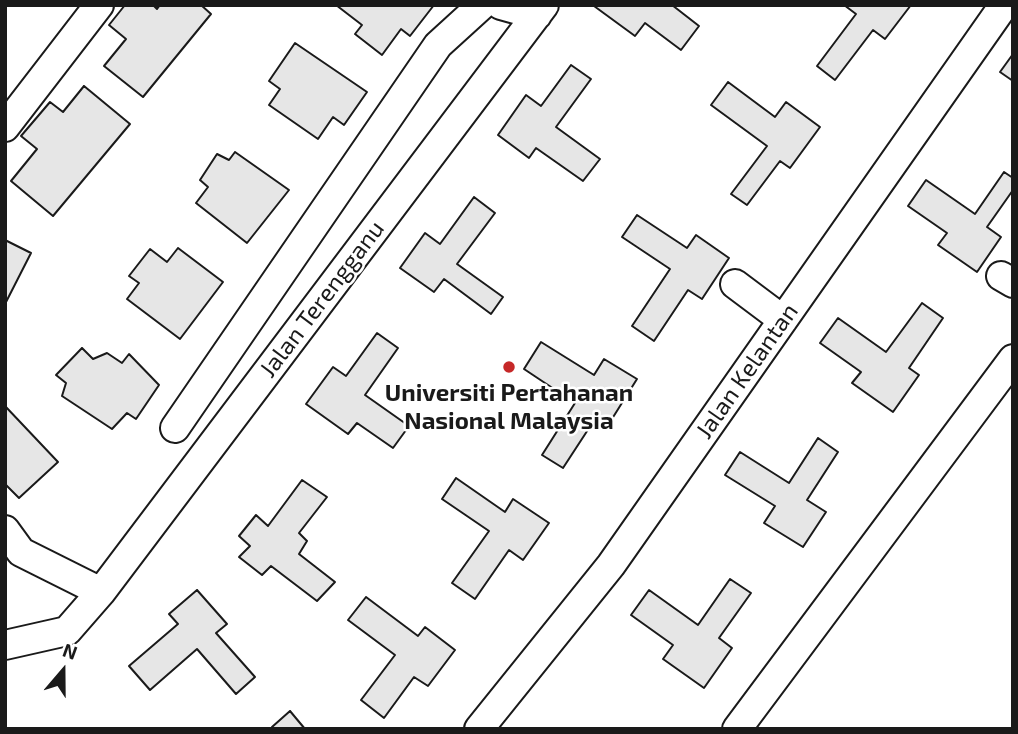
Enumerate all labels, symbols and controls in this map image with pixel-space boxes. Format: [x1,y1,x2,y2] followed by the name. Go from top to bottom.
[254,215,390,383] street label: Jalan Terengganu
[690,298,804,444] street label: Jalan Kelantan
[501,359,517,375] marker: Universiti Pertahanan Nasional Malaysia
[385,379,633,435] place label: Universiti Pertahanan Nasional Malaysia
[28,636,98,706] north arrow
[60,638,81,664] text: N

